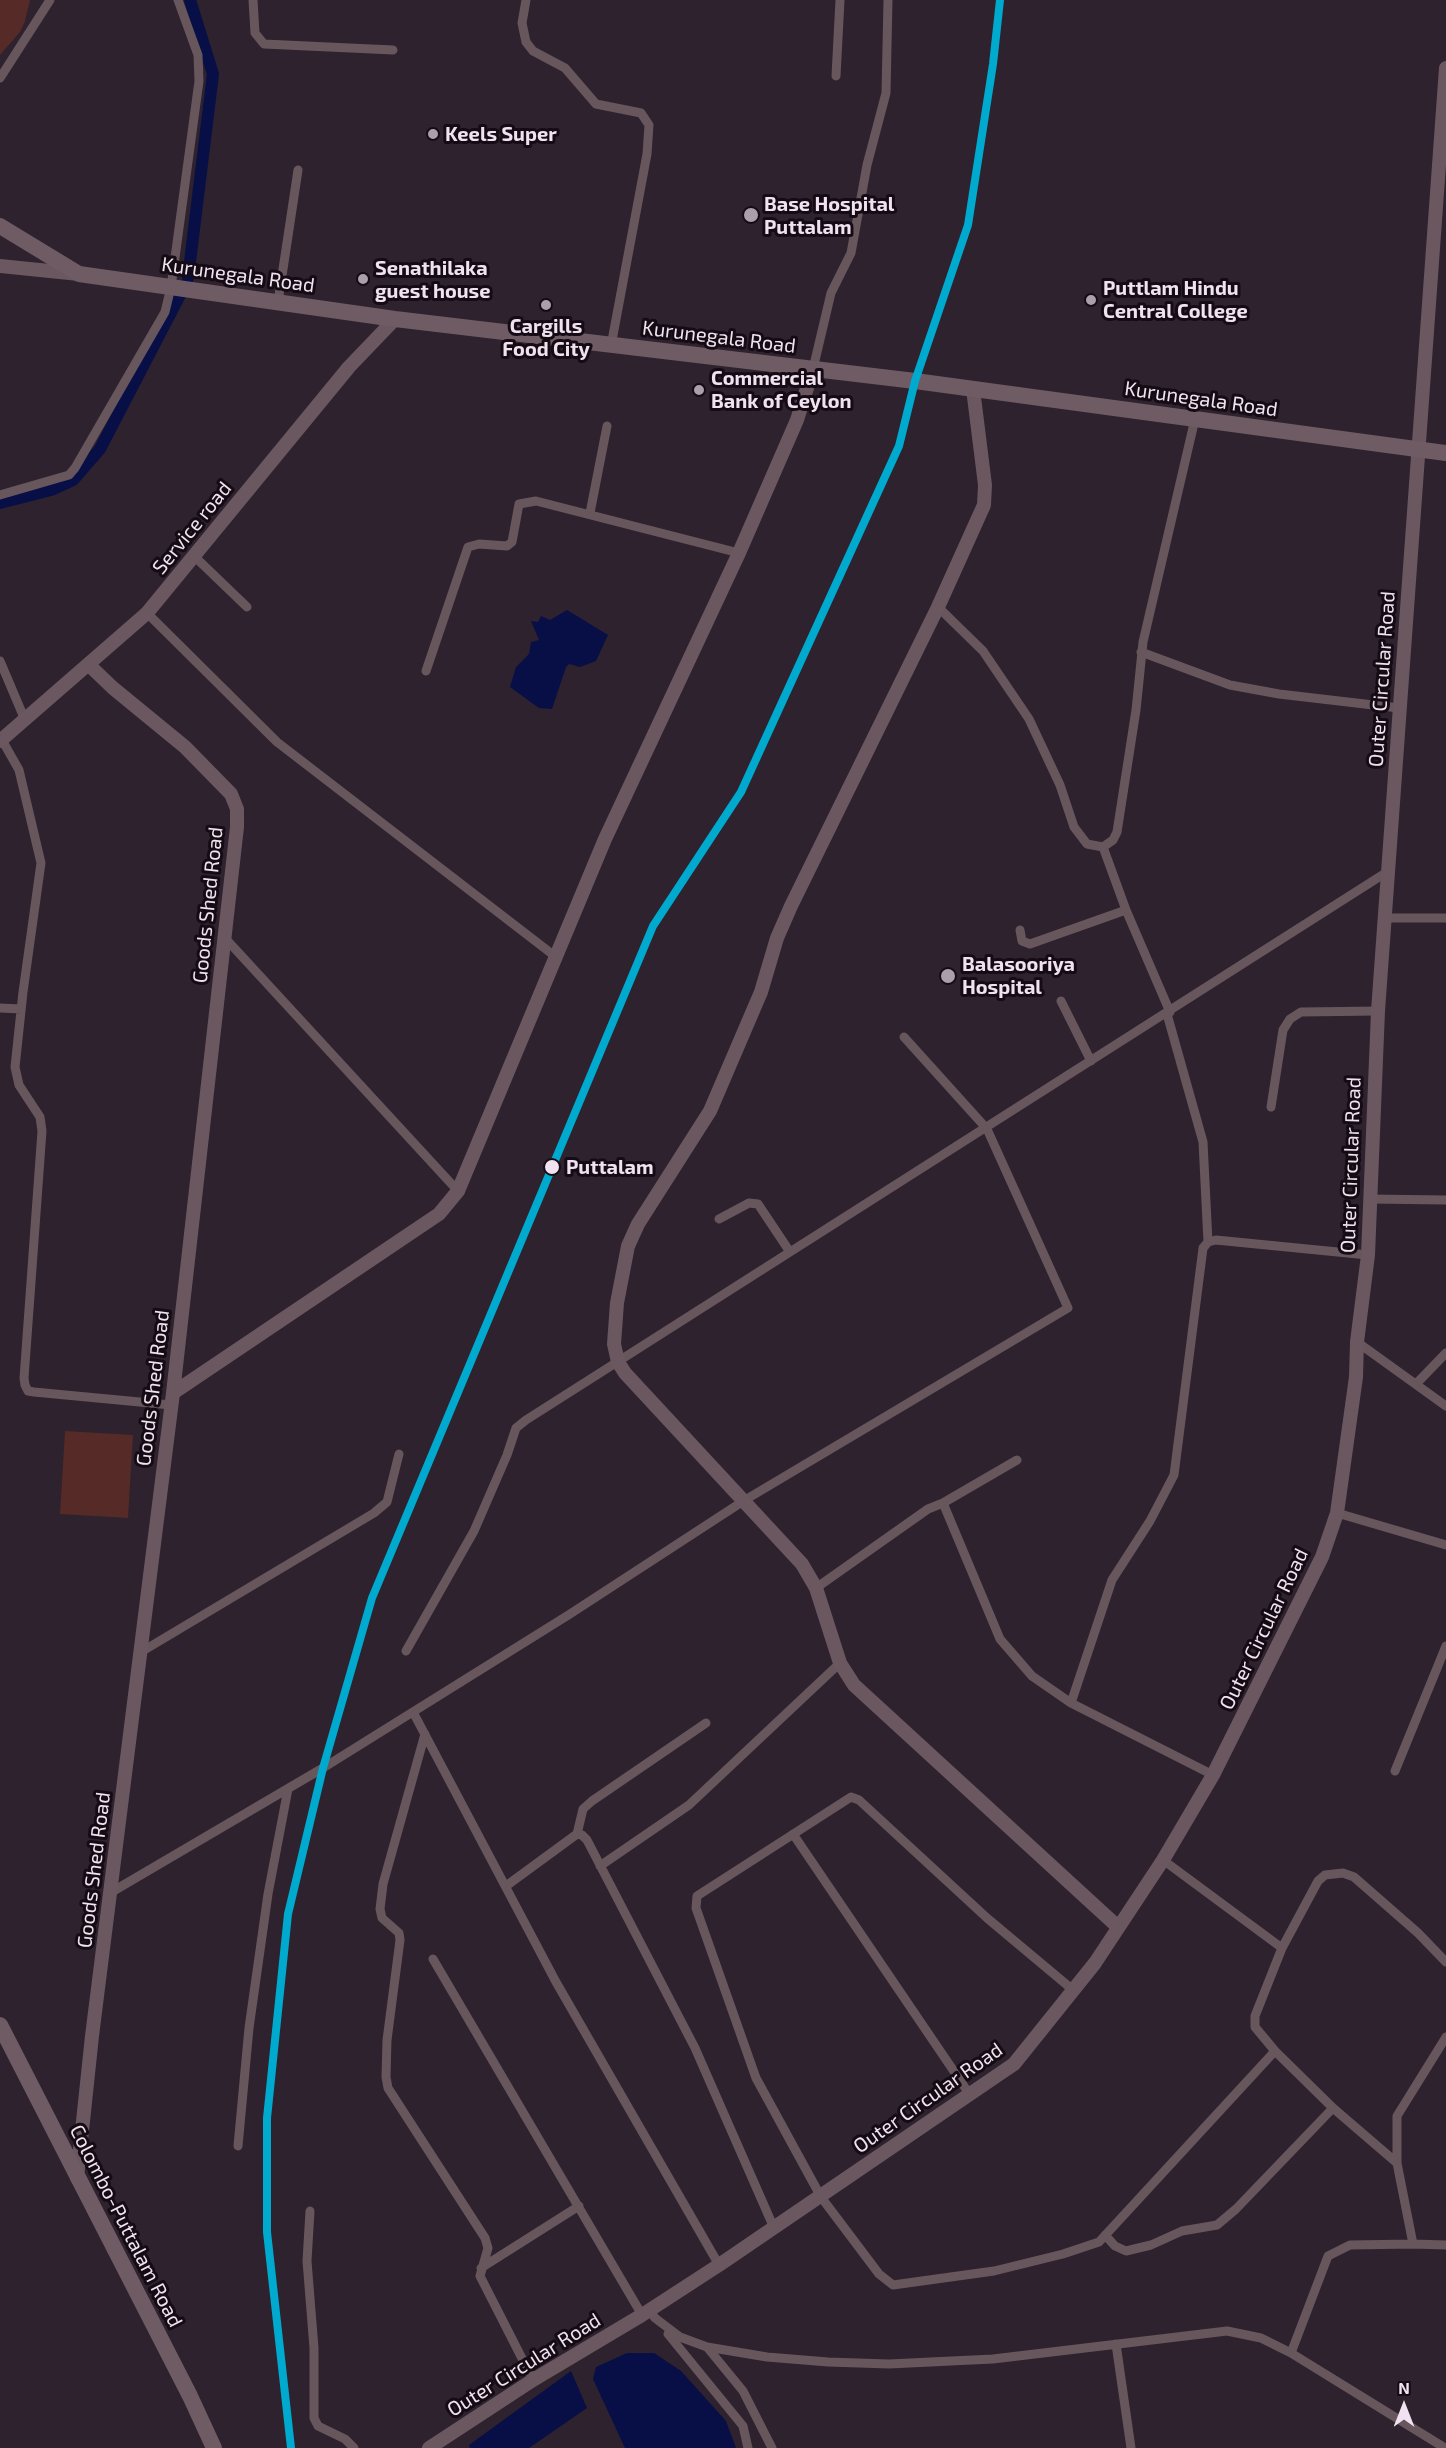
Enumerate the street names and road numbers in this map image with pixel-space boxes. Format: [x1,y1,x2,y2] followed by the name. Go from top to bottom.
[160,252,316,298] street label: Kurunegala Road
[641,316,797,358] street label: Kurunegala Road
[1123,376,1279,422] street label: Kurunegala Road
[147,477,237,579] street label: Service road
[1364,590,1400,768] street label: Outer Circular Road
[188,826,228,984] street label: Goods Shed Road
[1336,1076,1366,1254] street label: Outer Circular Road
[132,1309,174,1467] street label: Goods Shed Road
[1215,1544,1313,1714] street label: Outer Circular Road
[73,1791,115,1949] street label: Goods Shed Road
[849,2038,1007,2158] street label: Outer Circular Road
[65,2121,187,2331] street label: Colombo-Puttalam Road
[443,2308,605,2422] street label: Outer Circular Road

